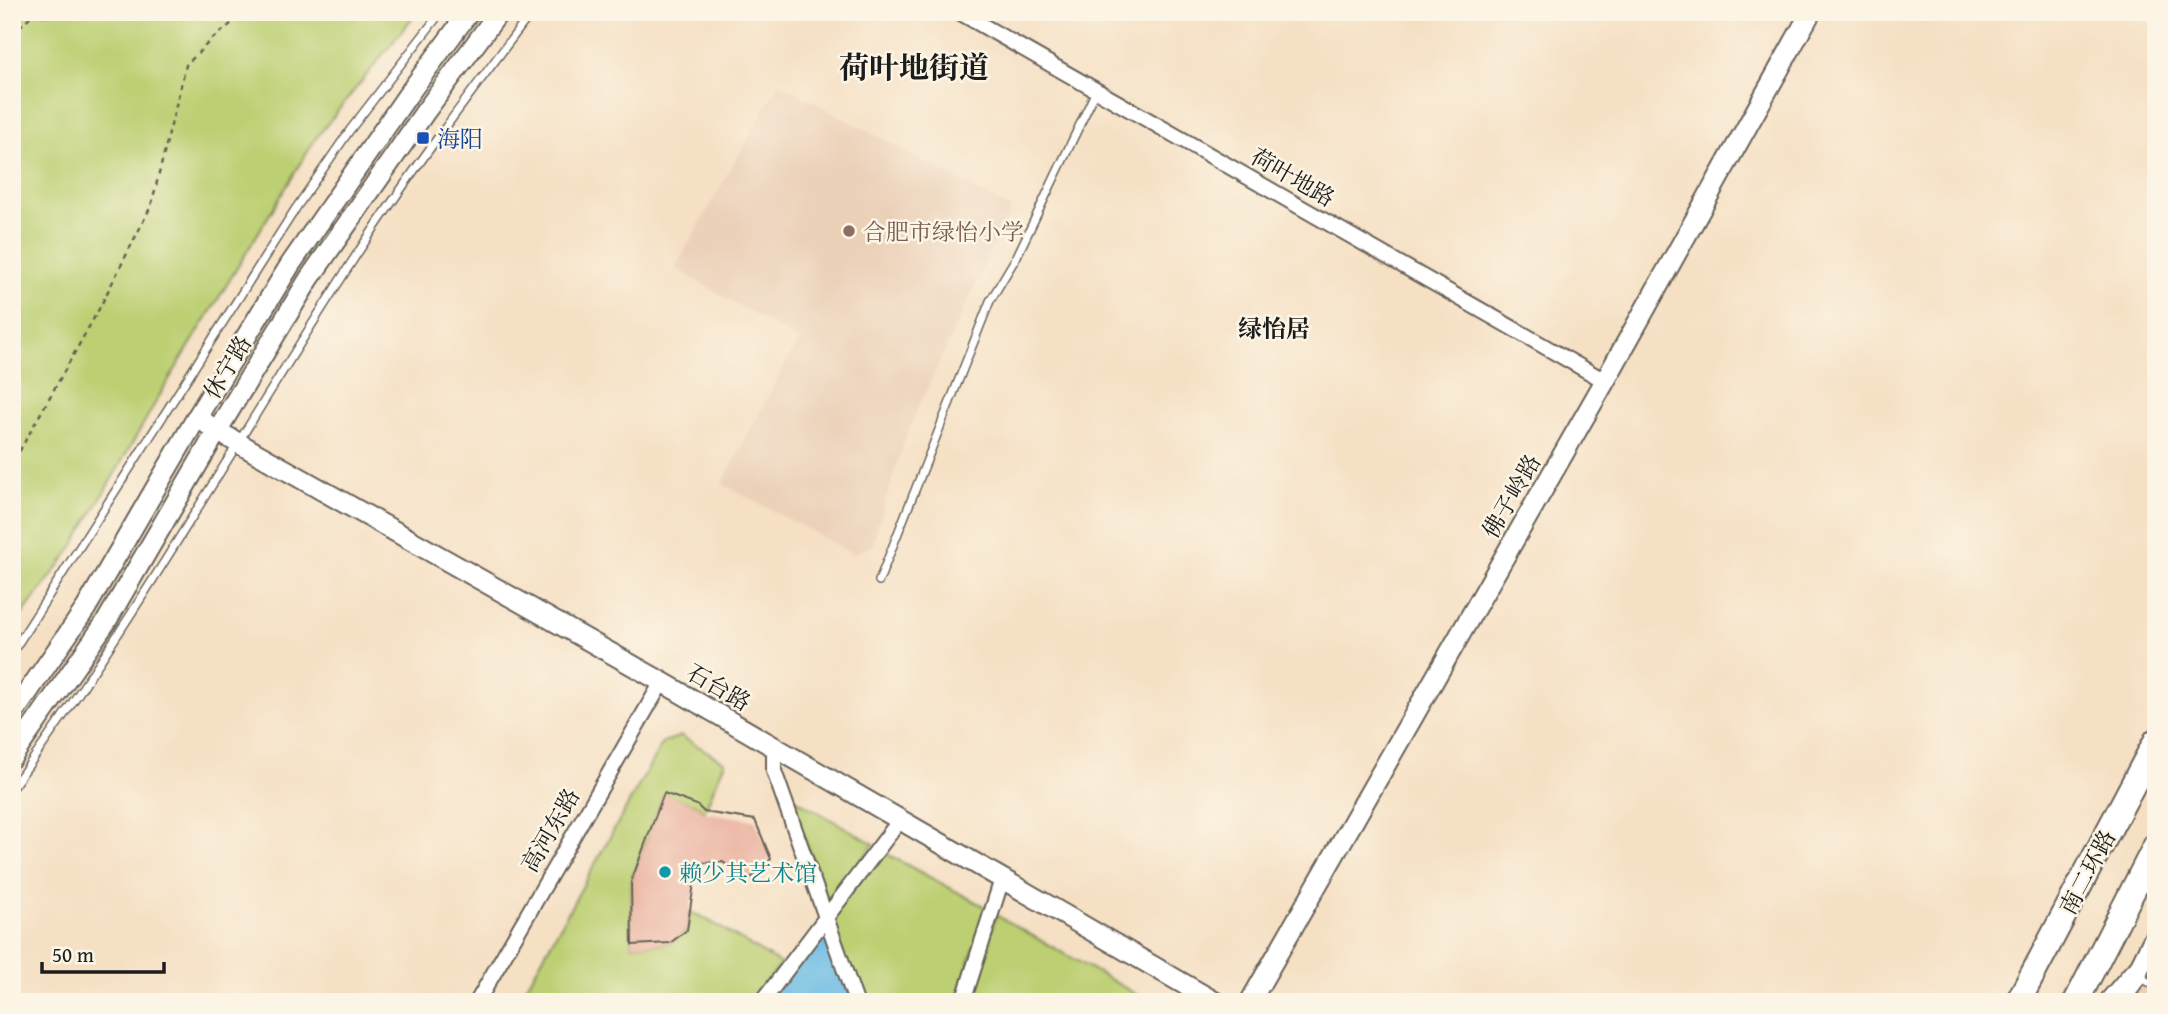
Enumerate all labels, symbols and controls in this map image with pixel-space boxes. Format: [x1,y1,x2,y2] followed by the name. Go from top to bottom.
[839,45,989,89] district label: 荷叶地街道
[437,122,483,155] place label: 海阳
[415,130,431,146] marker: 海阳
[1245,140,1341,214] street label: 荷叶地路
[863,215,1024,248] place label: 合肥市绿怡小学
[841,223,857,239] marker: 合肥市绿怡小学
[1238,311,1310,346] district label: 绿怡居
[195,329,259,405] street label: 休宁路
[1474,448,1548,544] street label: 佛子岭路
[681,655,757,719] street label: 石台路
[513,782,587,878] street label: 高河东路
[2051,824,2123,920] street label: 南二环路
[679,856,817,889] place label: 赖少其艺术馆
[657,864,673,880] marker: 赖少其艺术馆
[42,930,164,974] scale bar
[52,939,94,970] text: 50 m

